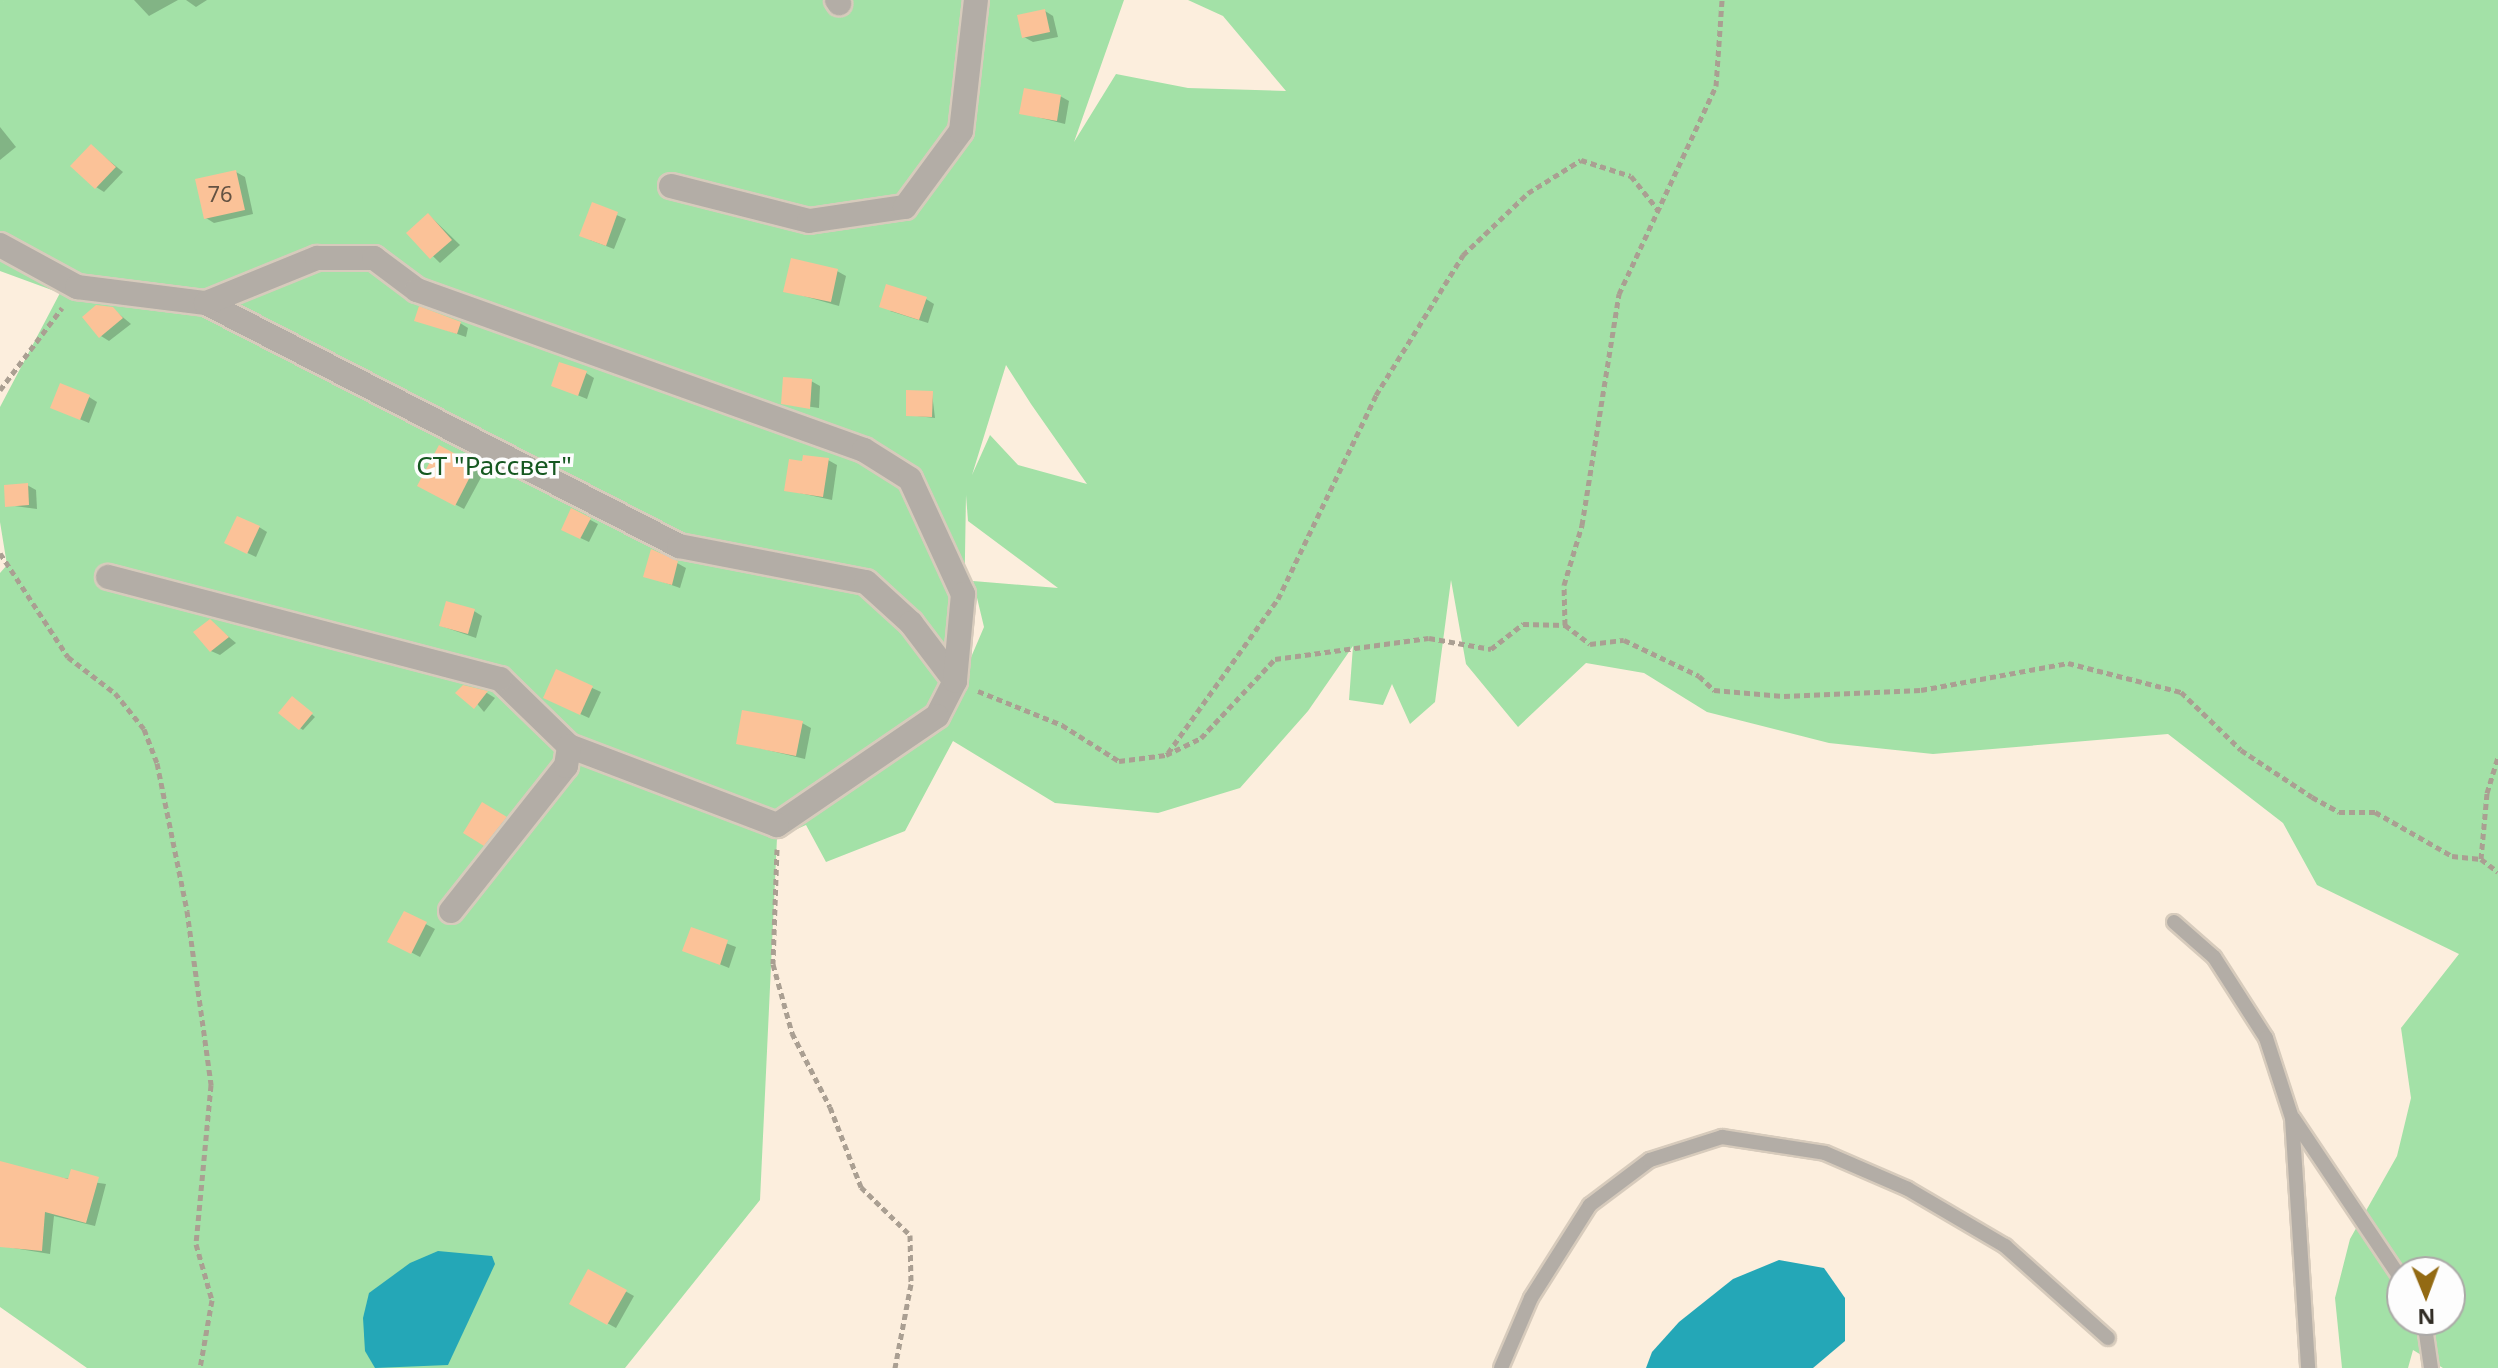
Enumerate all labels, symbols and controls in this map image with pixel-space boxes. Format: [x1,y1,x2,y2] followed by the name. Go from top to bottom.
[207,181,233,207] house number: 76
[416,450,572,482] park label: СТ "Рассвет"
[2386,1256,2466,1336] north arrow
[2417,1303,2436,1333] text: N

